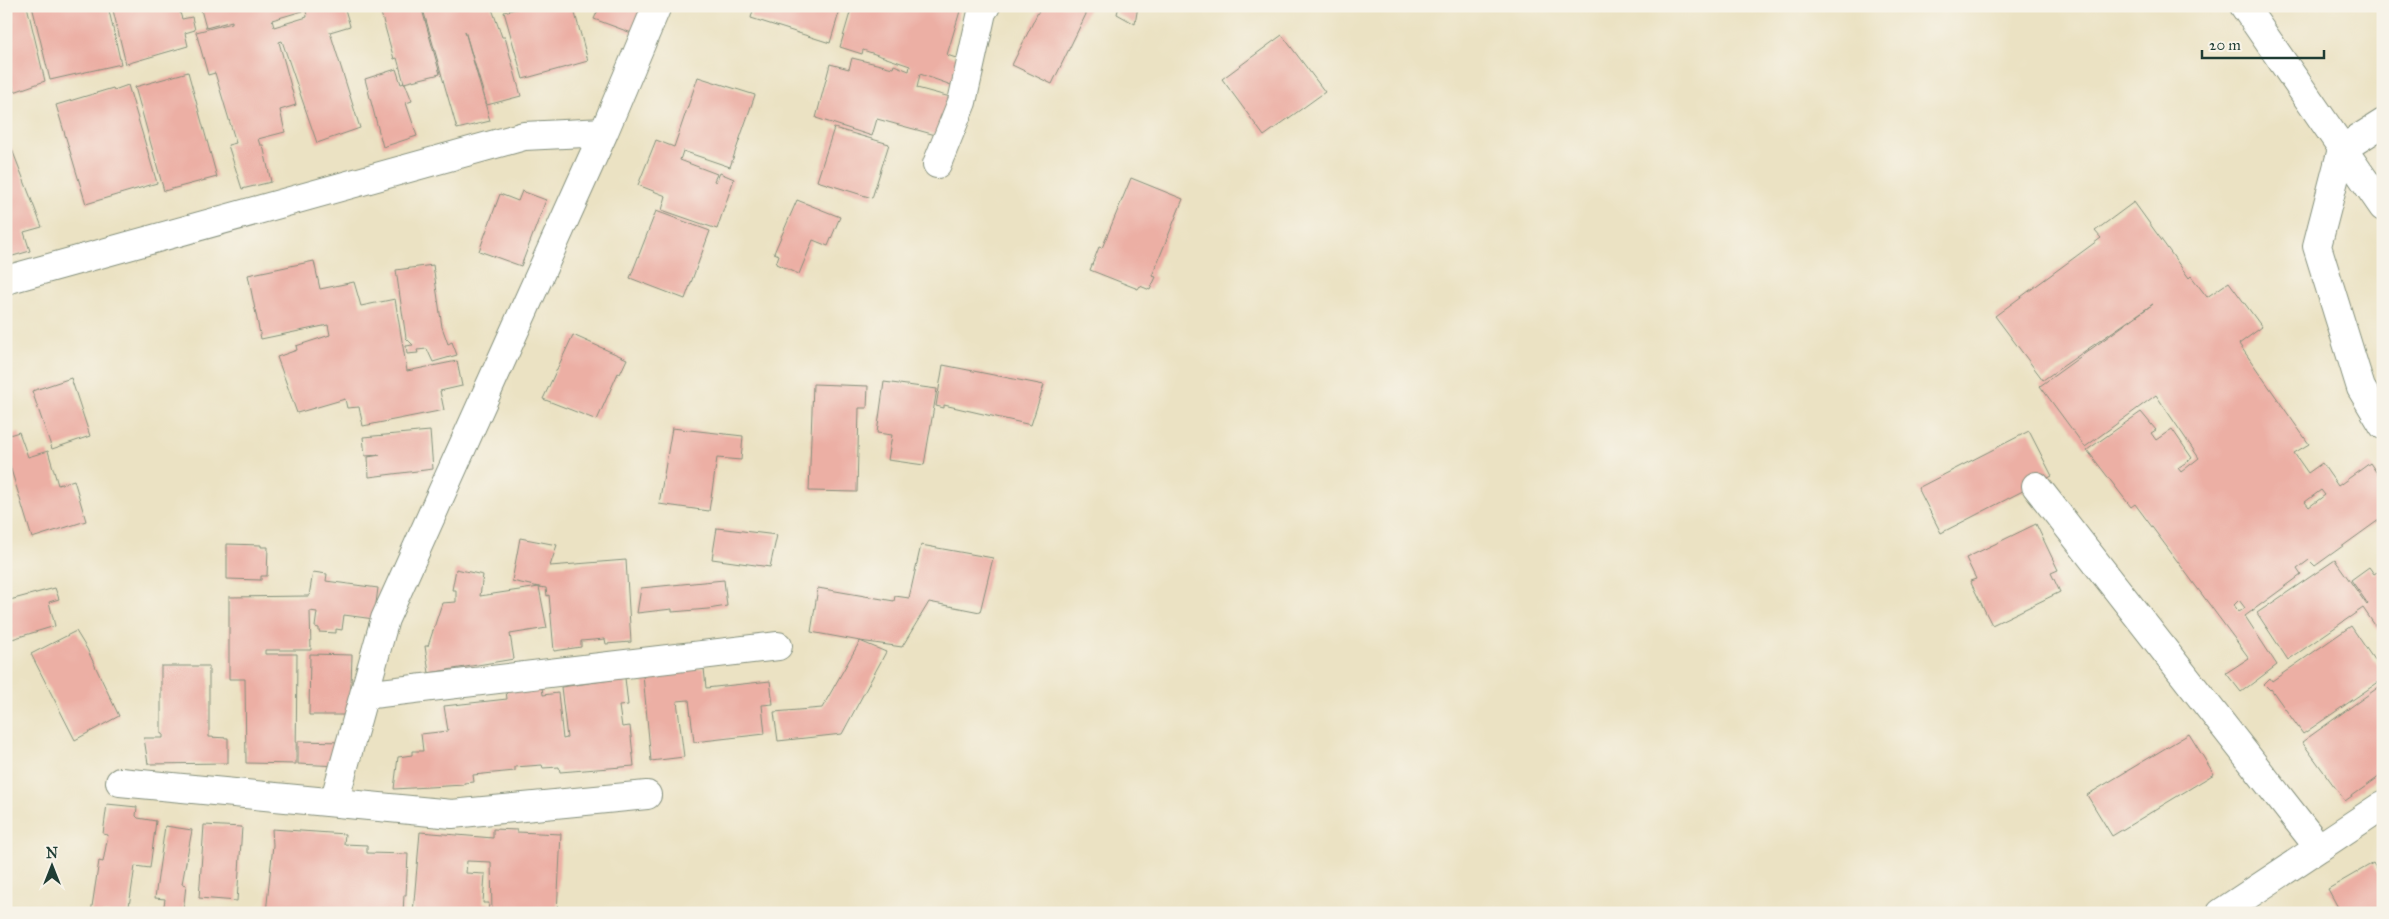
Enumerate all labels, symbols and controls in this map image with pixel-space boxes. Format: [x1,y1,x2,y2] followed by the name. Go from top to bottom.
[2202,28,2324,60] scale bar
[2209,36,2241,54] text: 20 m
[28,842,78,892] north arrow
[46,845,58,862] text: N

